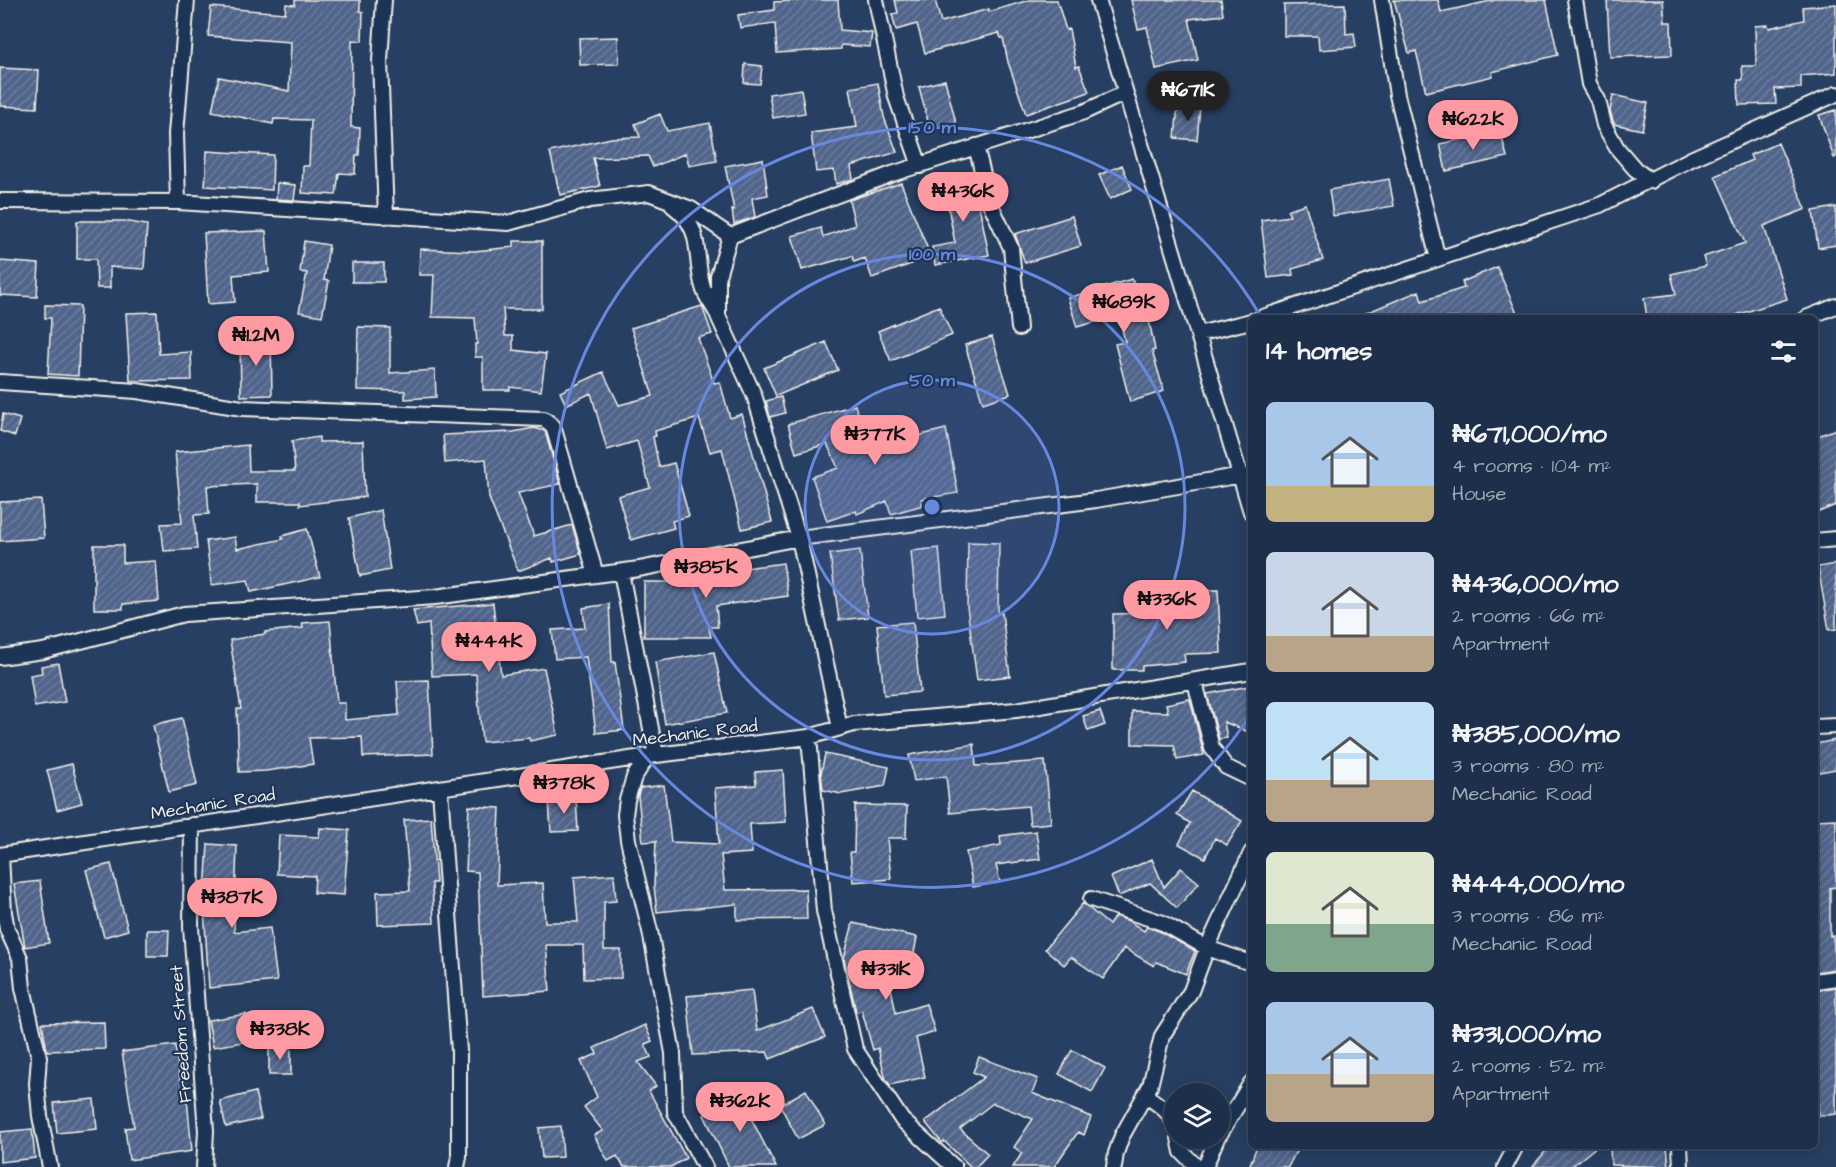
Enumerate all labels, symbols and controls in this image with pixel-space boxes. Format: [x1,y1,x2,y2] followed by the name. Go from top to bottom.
[1146,71,1230,122] pin: ₦671K
[1161,76,1215,104] text: ₦671K
[1431,100,1515,151] pin: ₦622K
[1442,105,1504,133] text: ₦622K
[908,115,957,140] text: 150 m
[921,172,1005,223] pin: ₦436K
[932,177,994,205] text: ₦436K
[909,242,956,267] text: 100 m
[1082,283,1166,334] pin: ₦689K
[1092,288,1156,316] text: ₦689K
[214,316,298,367] pin: ₦1.2M
[232,321,280,349] text: ₦1.2M
[1266,333,1372,369] text: 14 homes
[1767,335,1800,368] icon: filters
[909,368,956,393] text: 50 m
[833,415,917,466] pin: ₦377K
[1452,416,1607,452] text: ₦671,000/mo
[844,420,906,448] text: ₦377K
[1314,426,1386,498] icon: home
[1452,452,1611,480] text: 4 rooms · 104 m²
[1452,480,1506,508] text: House
[922,497,942,517] centre of rings
[664,548,748,599] pin: ₦385K
[674,553,738,581] text: ₦385K
[1452,566,1619,602] text: ₦436,000/mo
[1314,576,1386,648] icon: home
[1125,580,1209,631] pin: ₦336K
[1137,585,1197,613] text: ₦336K
[1452,602,1606,630] text: 2 rooms · 66 m²
[447,622,531,673] pin: ₦444K
[455,627,523,655] text: ₦444K
[1452,630,1550,658] text: Apartment
[631,713,759,753] street label: Mechanic Road
[1452,716,1620,752] text: ₦385,000/mo
[1314,726,1386,798] icon: home
[1452,752,1605,780] text: 3 rooms · 80 m²
[522,764,606,815] pin: ₦378K
[533,769,595,797] text: ₦378K
[1452,780,1592,808] text: Mechanic Road
[149,782,277,826] street label: Mechanic Road
[1452,866,1624,902] text: ₦444,000/mo
[1314,876,1386,948] icon: home
[190,878,274,929] pin: ₦387K
[201,883,263,911] text: ₦387K
[1452,902,1605,930] text: 3 rooms · 86 m²
[1452,930,1592,958] text: Mechanic Road
[844,950,928,1001] pin: ₦331K
[861,955,911,983] text: ₦331K
[164,964,198,1104] street label: Freedom Street
[238,1010,322,1061] pin: ₦338K
[250,1015,310,1043] text: ₦338K
[1452,1016,1601,1052] text: ₦331,000/mo
[1314,1026,1386,1098] icon: home
[1452,1052,1606,1080] text: 2 rooms · 52 m²
[1452,1080,1550,1108] text: Apartment
[698,1082,782,1133] pin: ₦362K
[1164,1083,1230,1149] map controls
[1164,1083,1230,1149] button: layers
[710,1087,770,1115] text: ₦362K

